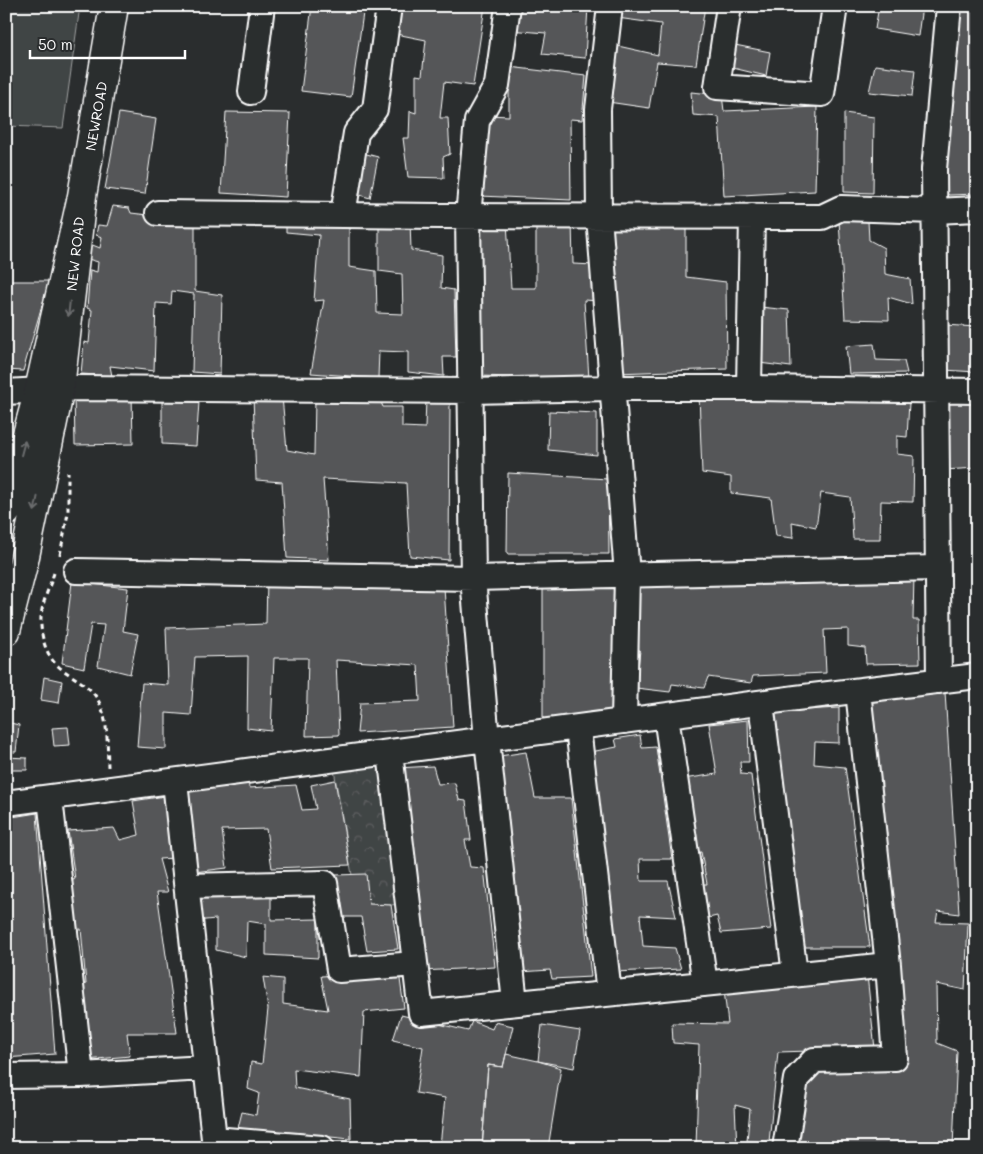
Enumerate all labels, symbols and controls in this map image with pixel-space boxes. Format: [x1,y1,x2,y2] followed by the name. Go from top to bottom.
[30,28,185,60] scale bar
[38,34,73,54] text: 50 m
[81,80,111,152] street label: NEWROAD
[62,216,88,292] street label: NEW ROAD
[64,301,74,317] one-way arrow
[19,441,29,457] one-way arrow
[31,495,40,511] one-way arrow

